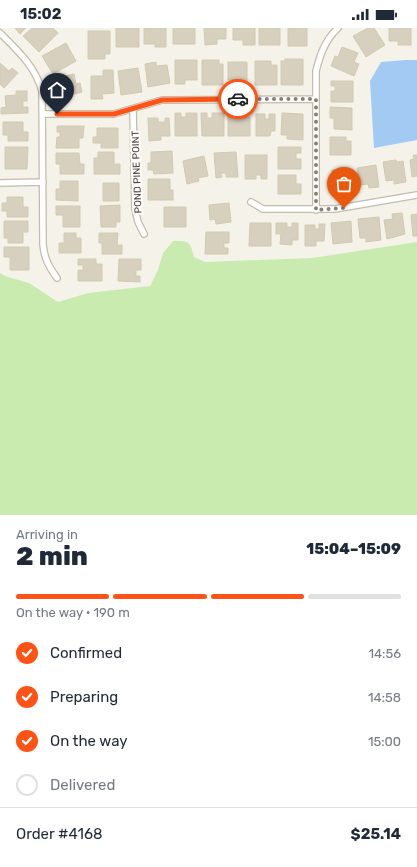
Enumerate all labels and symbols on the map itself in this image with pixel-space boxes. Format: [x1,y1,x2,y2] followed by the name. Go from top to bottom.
[40,73,74,114] pin
[218,79,258,119] courier
[130,130,144,214] street label: POND PINE POINT
[327,167,361,208] pin

